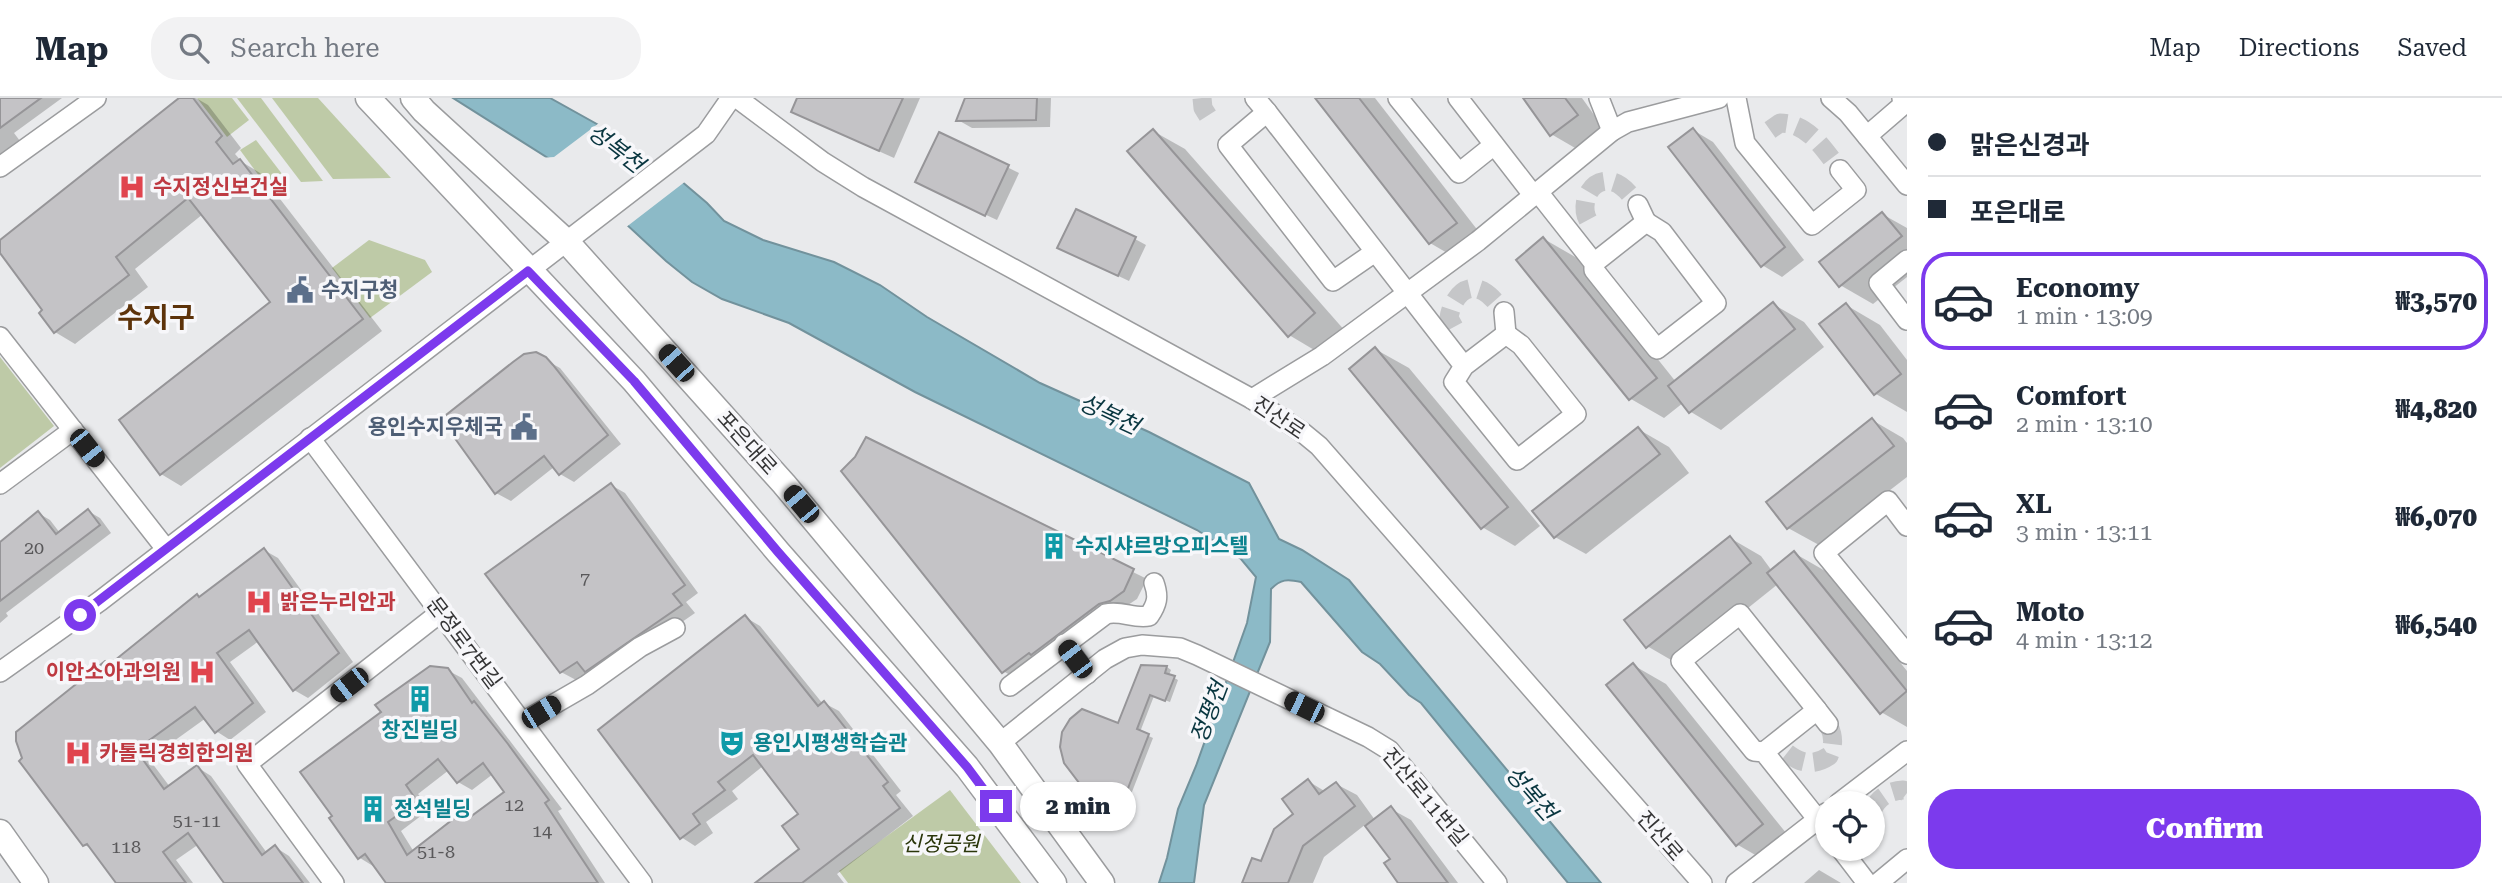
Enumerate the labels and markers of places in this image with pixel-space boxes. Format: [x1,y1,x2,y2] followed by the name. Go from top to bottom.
[117,172,147,202] hospital icon: 수지정신보건실
[153,175,288,199] place label: 수지정신보건실
[285,275,315,305] public building icon: 수지구청
[321,278,398,302] place label: 수지구청
[509,412,539,442] public building icon: 용인수지우체국
[368,415,503,439] place label: 용인수지우체국
[1039,531,1069,561] building icon: 수지샤르망오피스텔
[1075,534,1249,558] place label: 수지샤르망오피스텔
[244,587,274,617] hospital icon: 밝은누리안과
[280,590,396,614] place label: 밝은누리안과
[187,657,217,687] hospital icon: 이안소아과의원
[46,660,181,684] place label: 이안소아과의원
[405,684,435,714] building icon: 창진빌딩
[381,718,459,742] place label: 창진빌딩
[717,728,747,758] theatre icon: 용인시평생학습관
[753,731,908,755] place label: 용인시평생학습관
[63,738,93,768] hospital icon: 카톨릭경희한의원
[99,741,254,765] place label: 카톨릭경희한의원
[358,794,388,824] building icon: 정석빌딩
[394,797,471,821] place label: 정석빌딩

